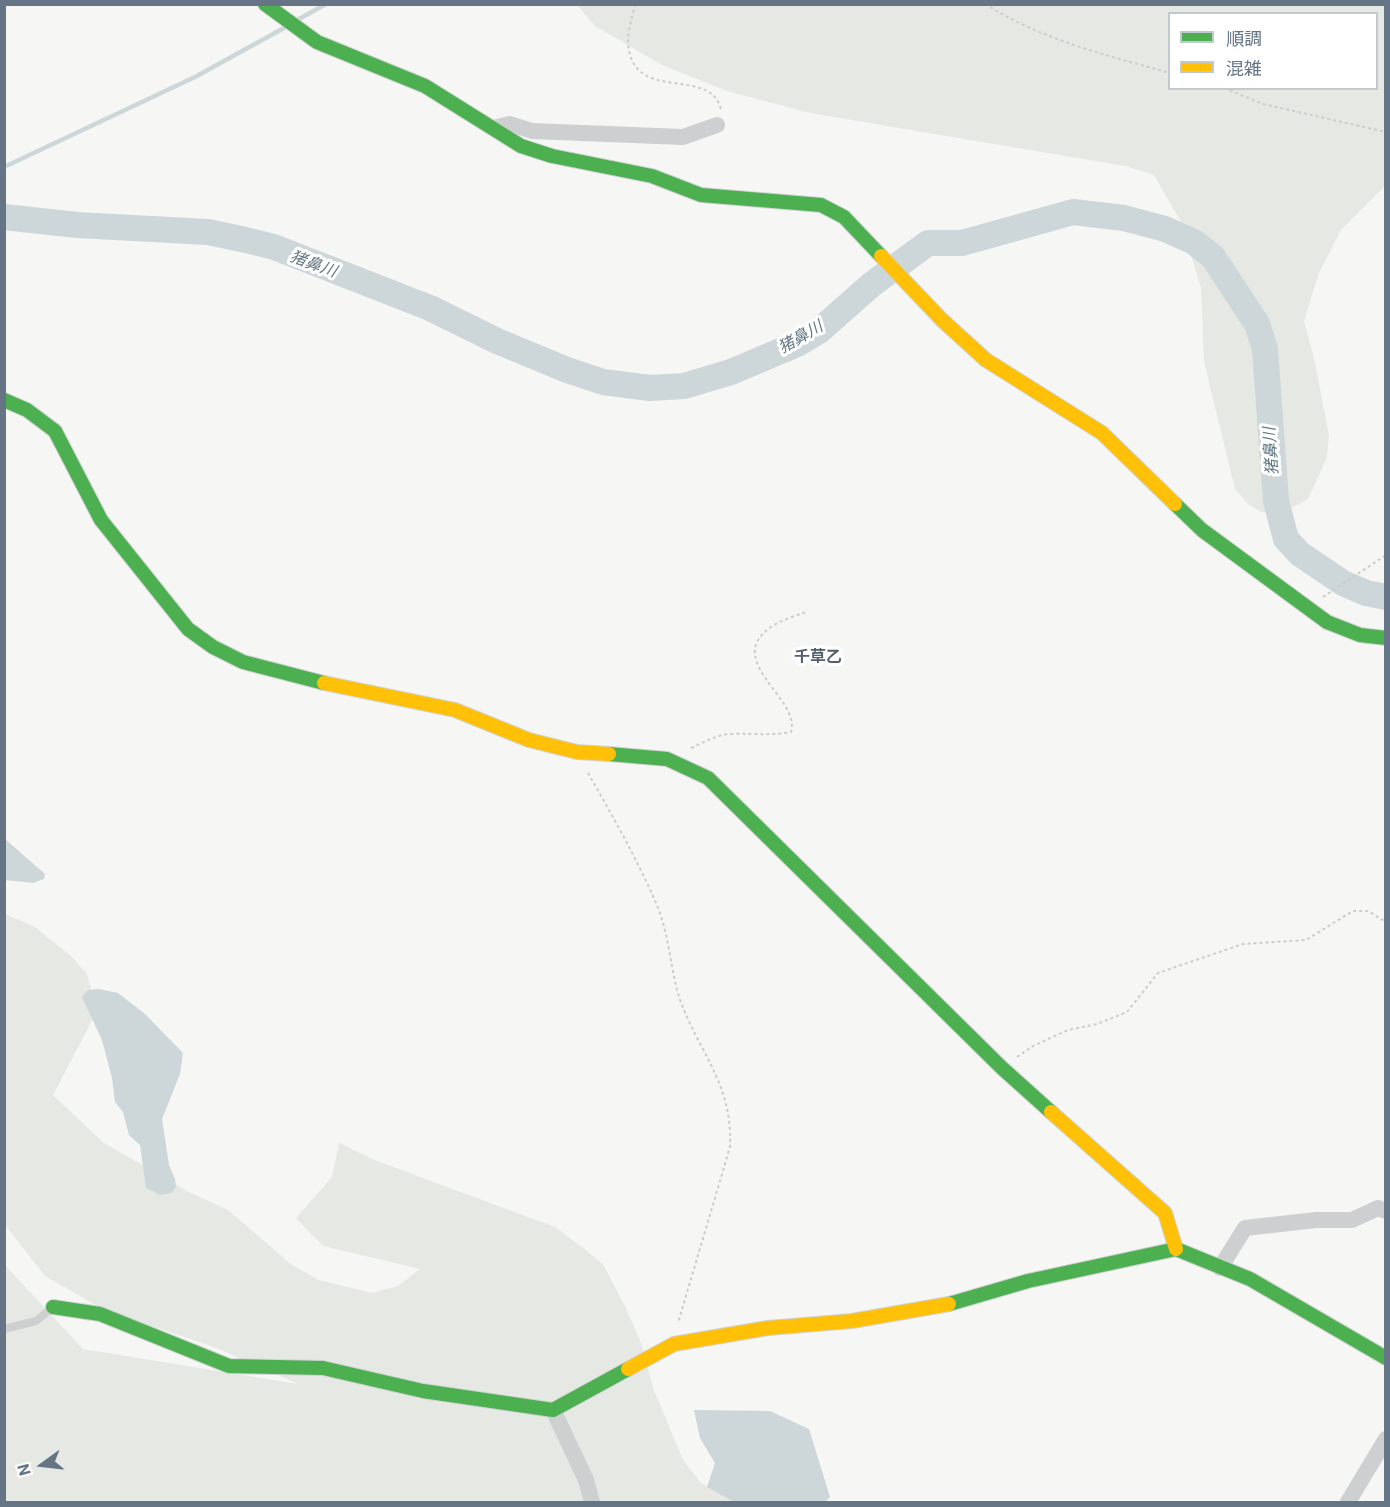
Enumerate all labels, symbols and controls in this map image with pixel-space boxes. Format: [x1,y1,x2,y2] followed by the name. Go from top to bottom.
[1168,12,1378,90] legend
[1226,28,1262,49] text: 順調
[1226,58,1262,79] text: 混雑
[287,248,339,282] water label: 猪鼻川
[775,318,827,358] water label: 猪鼻川
[1261,426,1283,476] water label: 猪鼻川
[794,648,842,668] district label: 千草乙
[12,1435,72,1495] north arrow
[13,1462,35,1478] text: N

